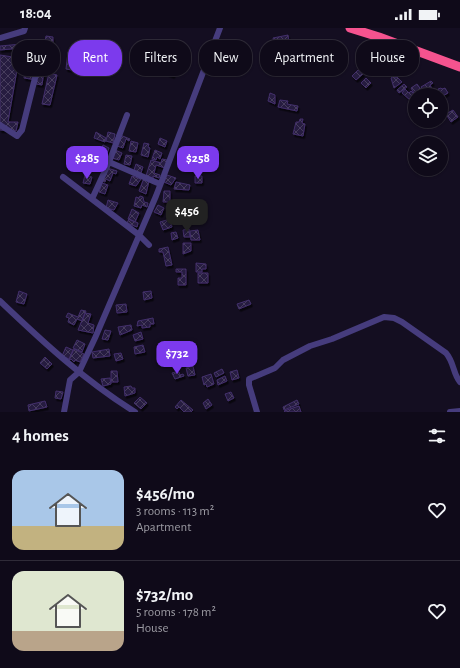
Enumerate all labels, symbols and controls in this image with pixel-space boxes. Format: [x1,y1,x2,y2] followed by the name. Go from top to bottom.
[20,6,52,21] text: 18:04
[12,40,60,76] chip: Buy
[68,40,122,76] chip: Rent
[130,40,191,76] chip: Filters
[199,40,252,76] chip: New
[260,40,348,76] chip: Apartment
[356,40,419,76] chip: House
[408,88,448,176] map controls
[408,88,448,128] button: locate
[408,136,448,176] button: layers
[63,146,111,180] pin: $285
[174,146,222,180] pin: $258
[75,152,99,165] text: $285
[186,152,210,165] text: $258
[163,199,211,233] pin: $456
[175,205,199,218] text: $456
[153,341,201,375] pin: $732
[165,347,189,360] text: $732
[426,425,448,447] icon: filters
[12,427,69,444] text: 4 homes
[136,485,195,502] text: $456/mo
[44,486,92,534] icon: home
[426,499,448,521] icon: heart
[136,505,214,518] text: 3 rooms · 113 m²
[136,521,191,534] text: Apartment
[136,586,193,603] text: $732/mo
[44,587,92,635] icon: home
[426,600,448,622] icon: heart
[136,606,216,619] text: 5 rooms · 178 m²
[136,622,168,635] text: House

